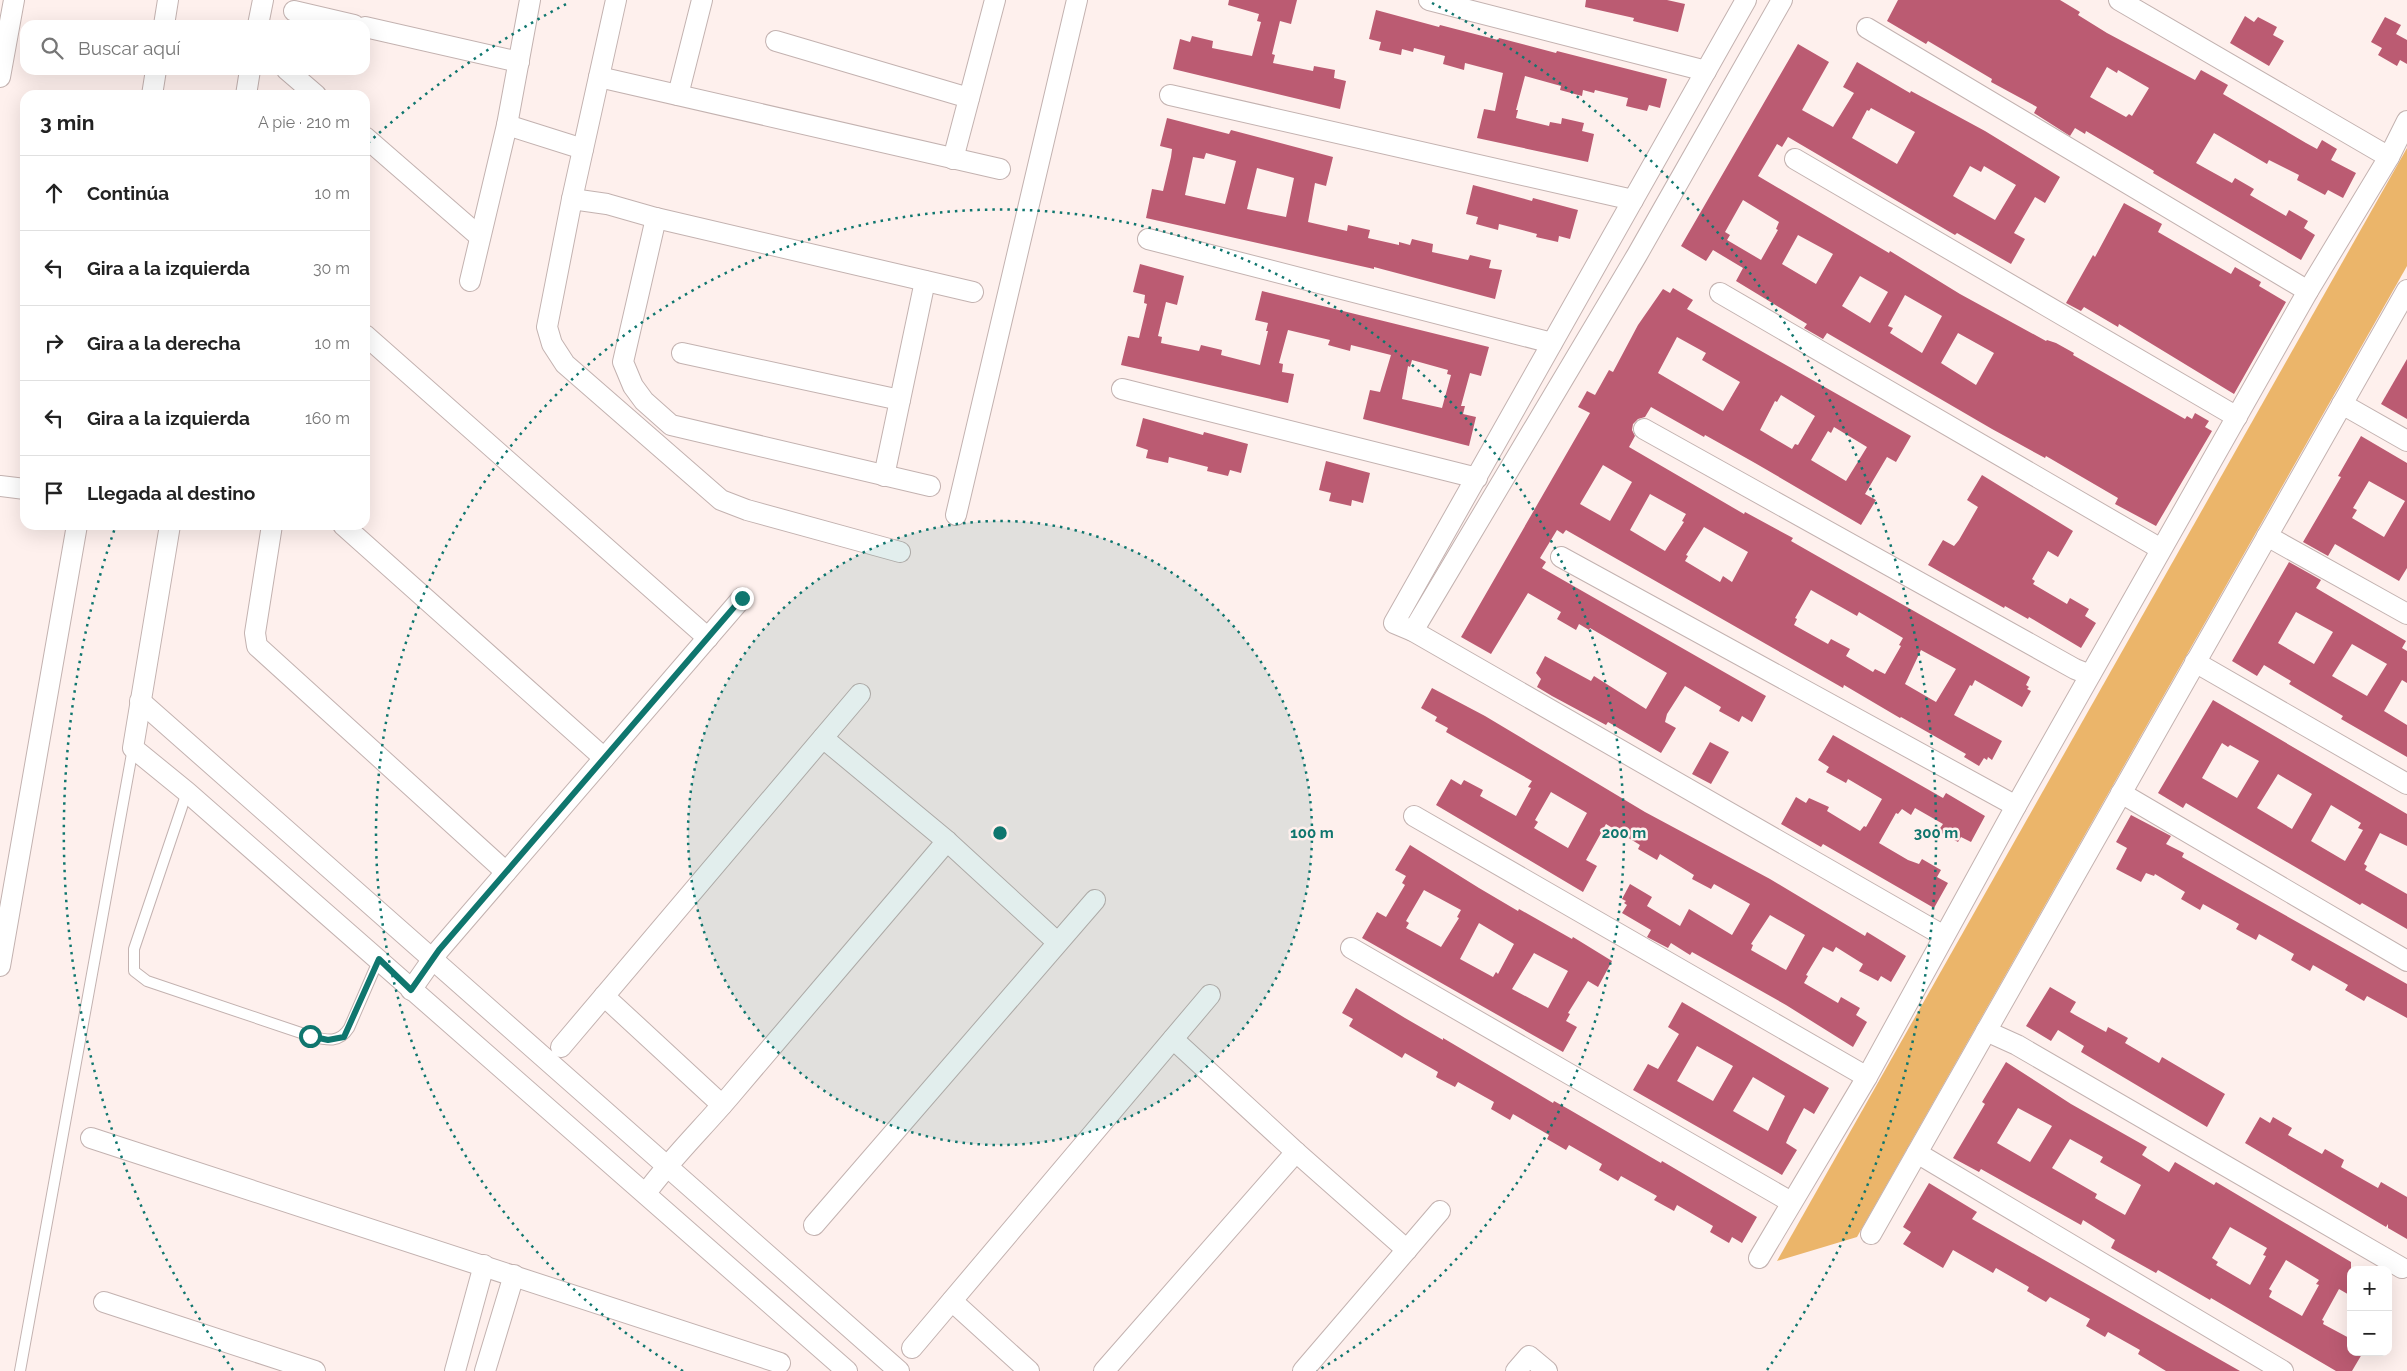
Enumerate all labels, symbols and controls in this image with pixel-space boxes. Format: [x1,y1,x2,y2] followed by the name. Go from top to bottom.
[20,20,370,75] search box
[38,34,66,62] icon: search
[78,37,180,59] text: Buscar aquí
[40,110,94,135] text: 3 min
[258,113,350,132] text: A pie · 210 m
[40,179,68,207] icon: ahead
[87,182,169,204] text: Continúa
[315,184,350,203] text: 10 m
[40,254,68,282] icon: left
[87,257,250,279] text: Gira a la izquierda
[313,259,350,278] text: 30 m
[40,329,68,357] icon: right
[87,332,241,354] text: Gira a la derecha
[315,334,350,353] text: 10 m
[40,404,68,432] icon: left
[87,407,250,429] text: Gira a la izquierda
[305,409,350,428] text: 160 m
[40,479,68,507] icon: arrive
[87,482,255,504] text: Llegada al destino
[731,587,754,610] route end
[991,824,1009,842] centre of rings
[1290,824,1334,842] text: 100 m
[1602,824,1646,842] text: 200 m
[1914,824,1958,842] text: 300 m
[299,1025,322,1048] route start
[2347,1266,2392,1356] map controls
[2347,1266,2392,1311] button: +
[2347,1311,2392,1356] button: −

